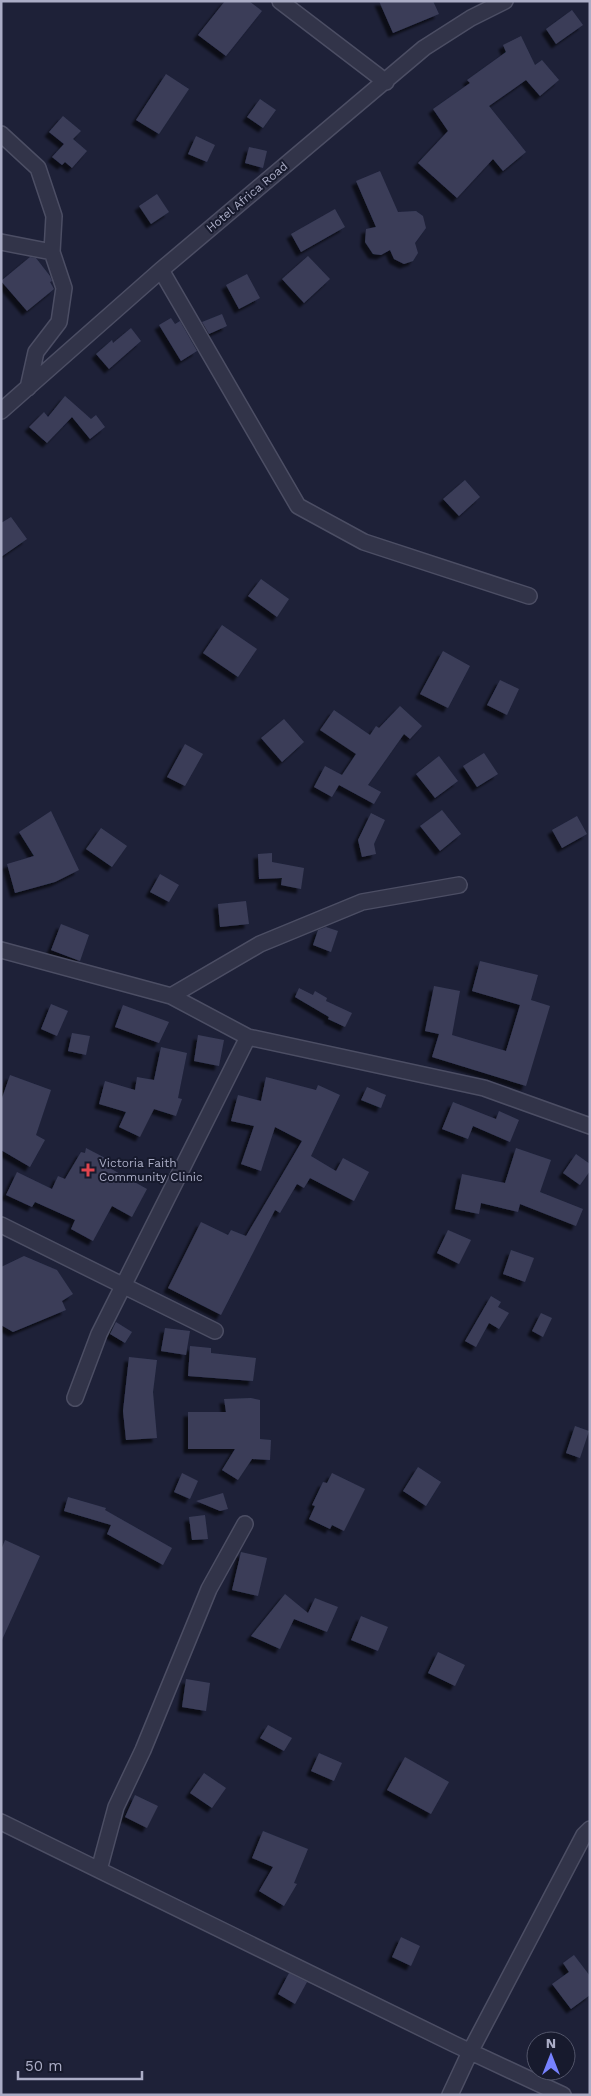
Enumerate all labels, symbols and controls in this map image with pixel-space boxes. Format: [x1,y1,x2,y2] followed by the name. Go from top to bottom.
[204,159,290,235] street label: Hotel Africa Road
[99,1156,203,1184] place label: Victoria Faith Community Clinic
[81,1163,95,1177] marker: Victoria Faith Community Clinic
[526,2031,576,2081] north arrow
[546,2035,556,2051] text: N
[18,2048,141,2080] scale bar
[25,2057,62,2075] text: 50 m

